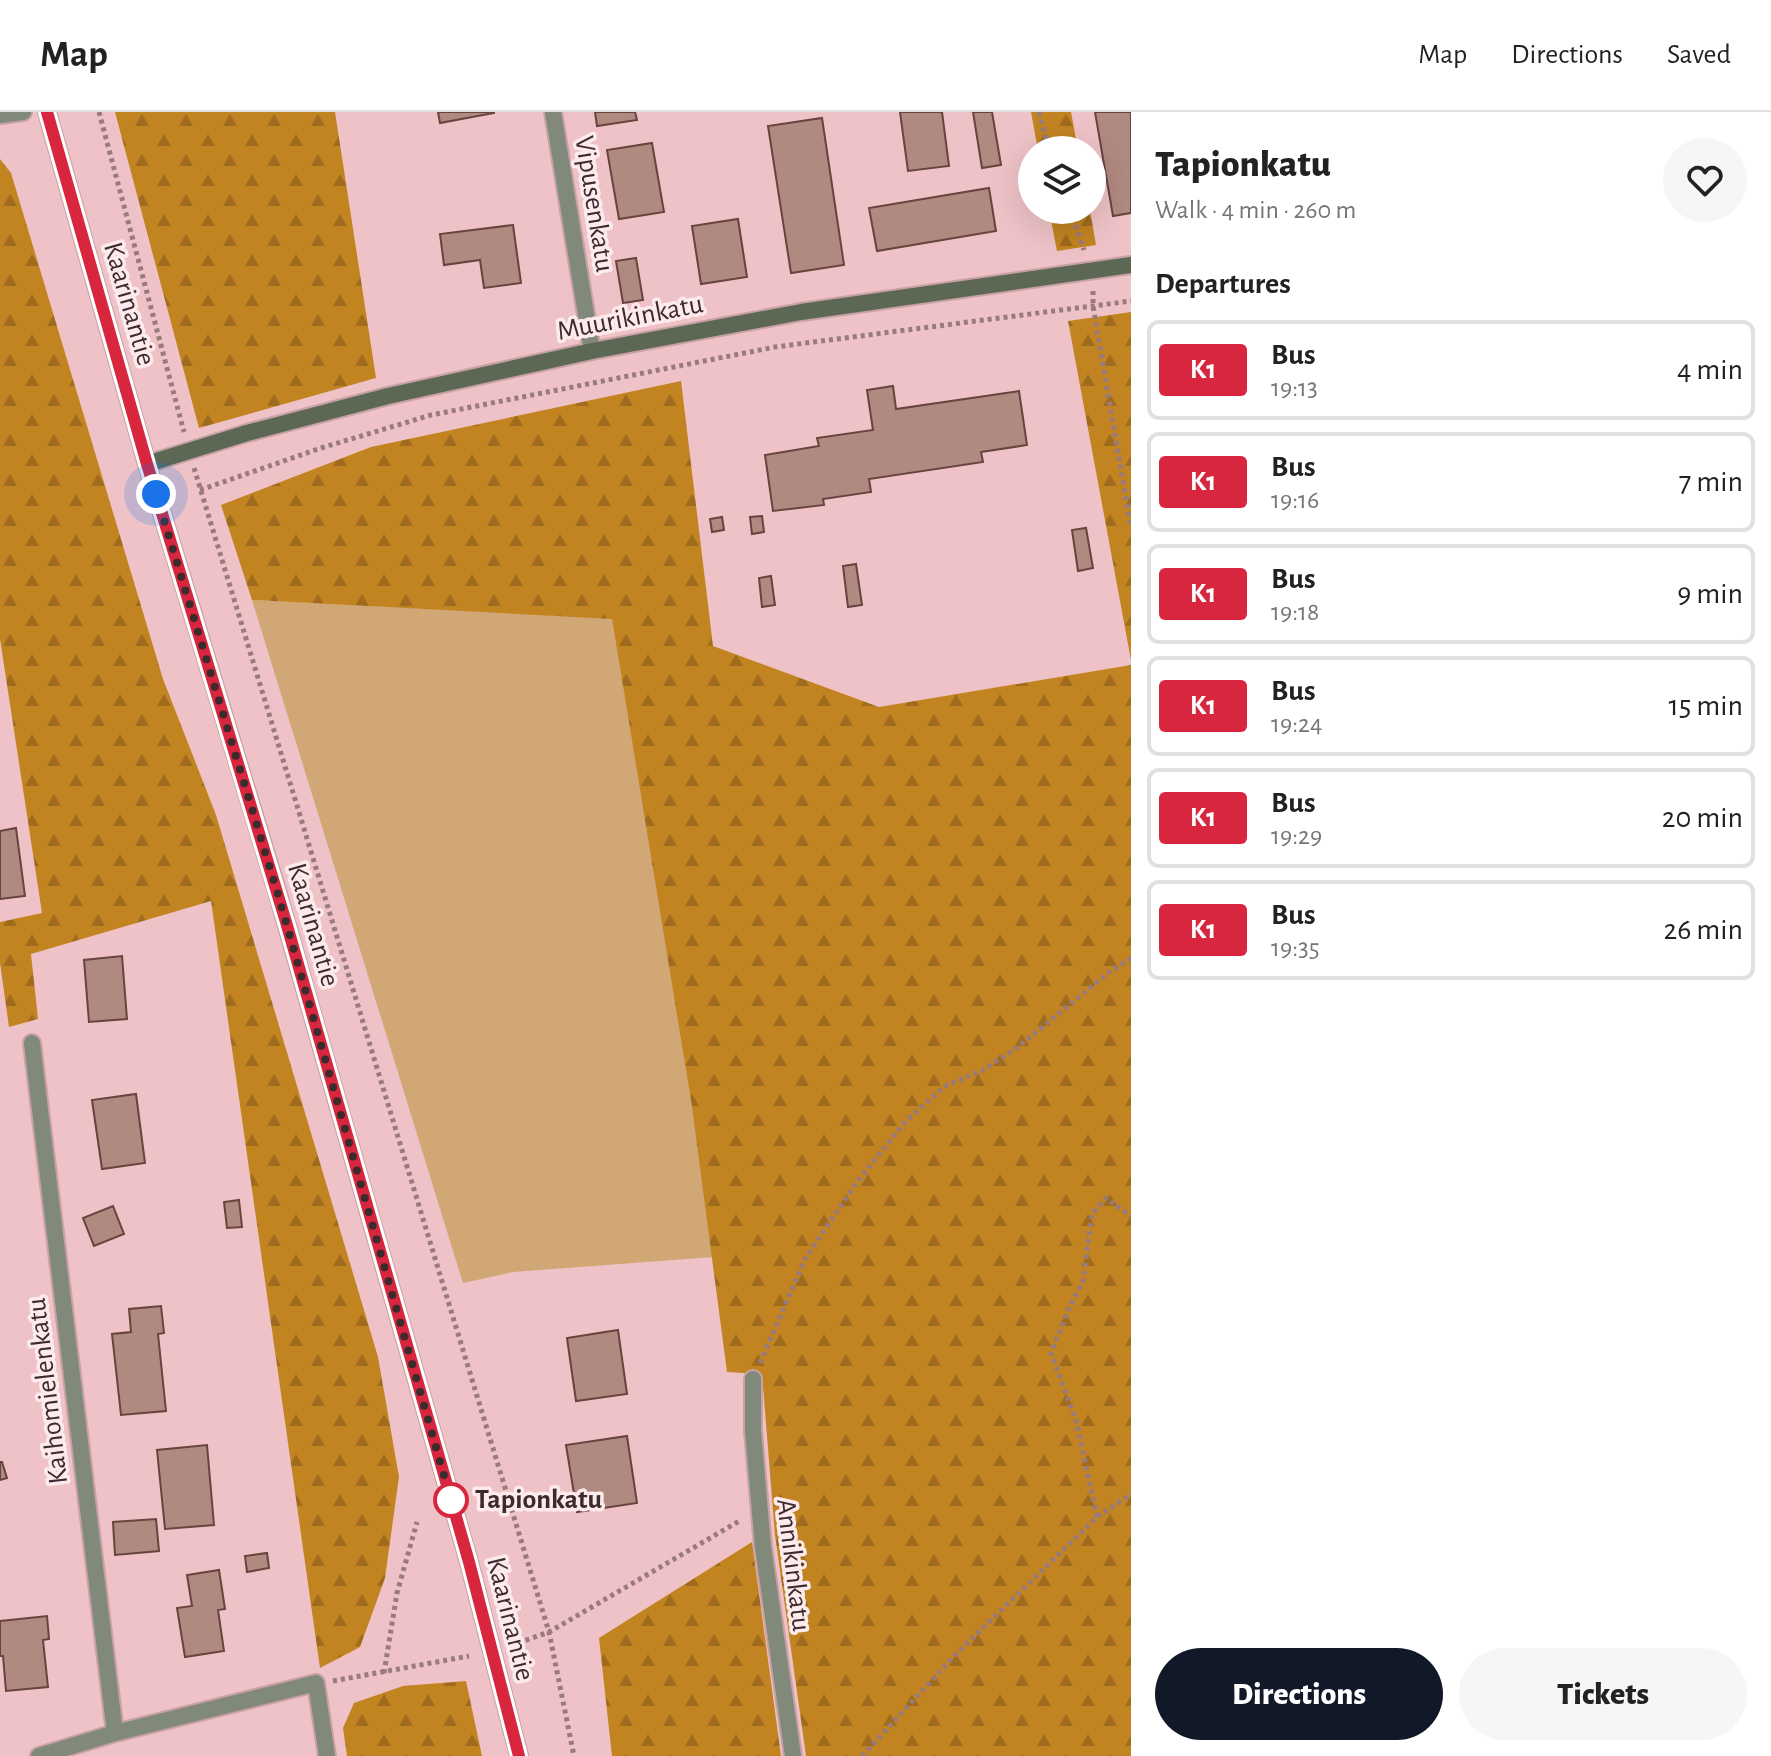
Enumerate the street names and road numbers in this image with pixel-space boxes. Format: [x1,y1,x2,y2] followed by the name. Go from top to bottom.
[569,134,619,274] street label: Vipusenkatu
[98,239,160,369] street label: Kaarinantie
[555,290,705,346] street label: Muurikinkatu
[282,860,344,990] street label: Kaarinantie
[23,1296,73,1486] street label: Kaihomielenkatu
[771,1497,815,1633] street label: Annikinkatu
[481,1554,539,1684] street label: Kaarinantie

